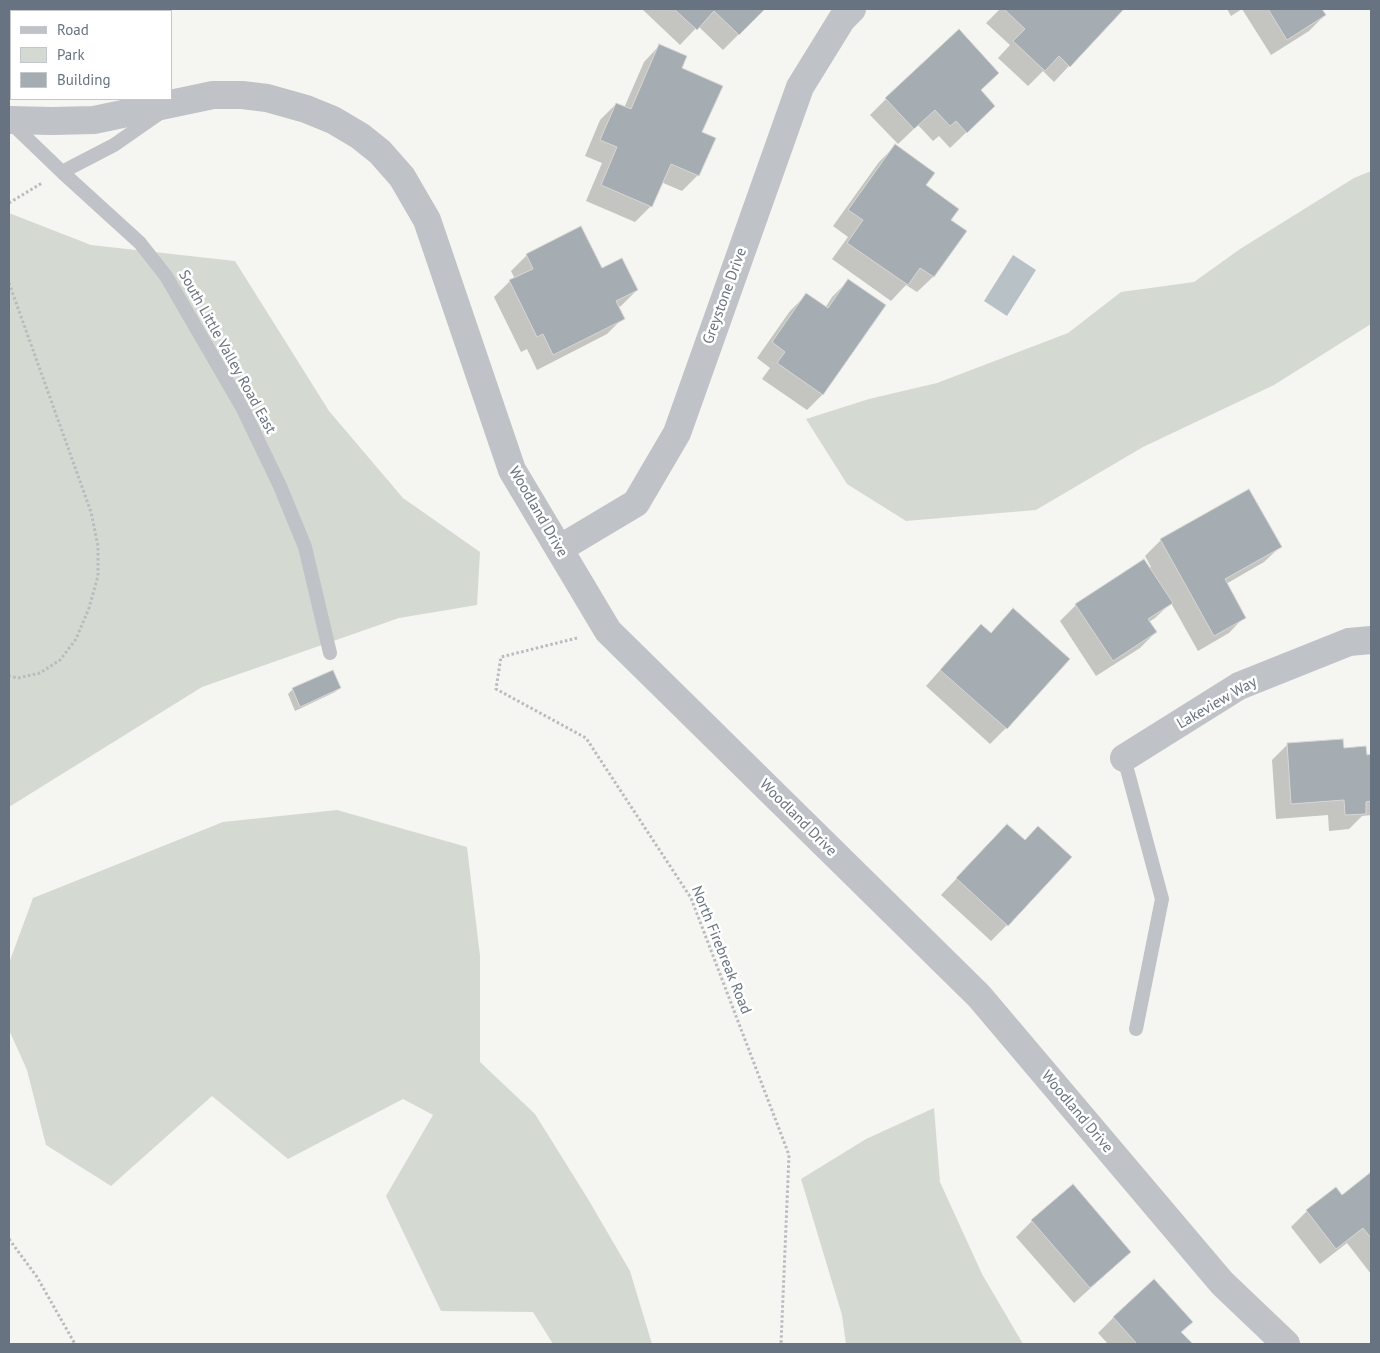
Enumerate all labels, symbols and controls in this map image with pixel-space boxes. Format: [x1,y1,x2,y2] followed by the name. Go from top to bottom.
[10,10,172,100] legend
[57,20,89,39] text: Road
[57,45,85,64] text: Park
[57,70,111,89] text: Building
[699,245,751,347] street label: Greystone Drive
[174,267,280,437] street label: South Little Valley Road East
[505,463,571,561] street label: Woodland Drive
[1174,673,1260,733] street label: Lakeview Way
[756,776,840,860] street label: Woodland Drive
[687,883,755,1017] street label: North Firebreak Road
[1037,1067,1117,1157] street label: Woodland Drive

